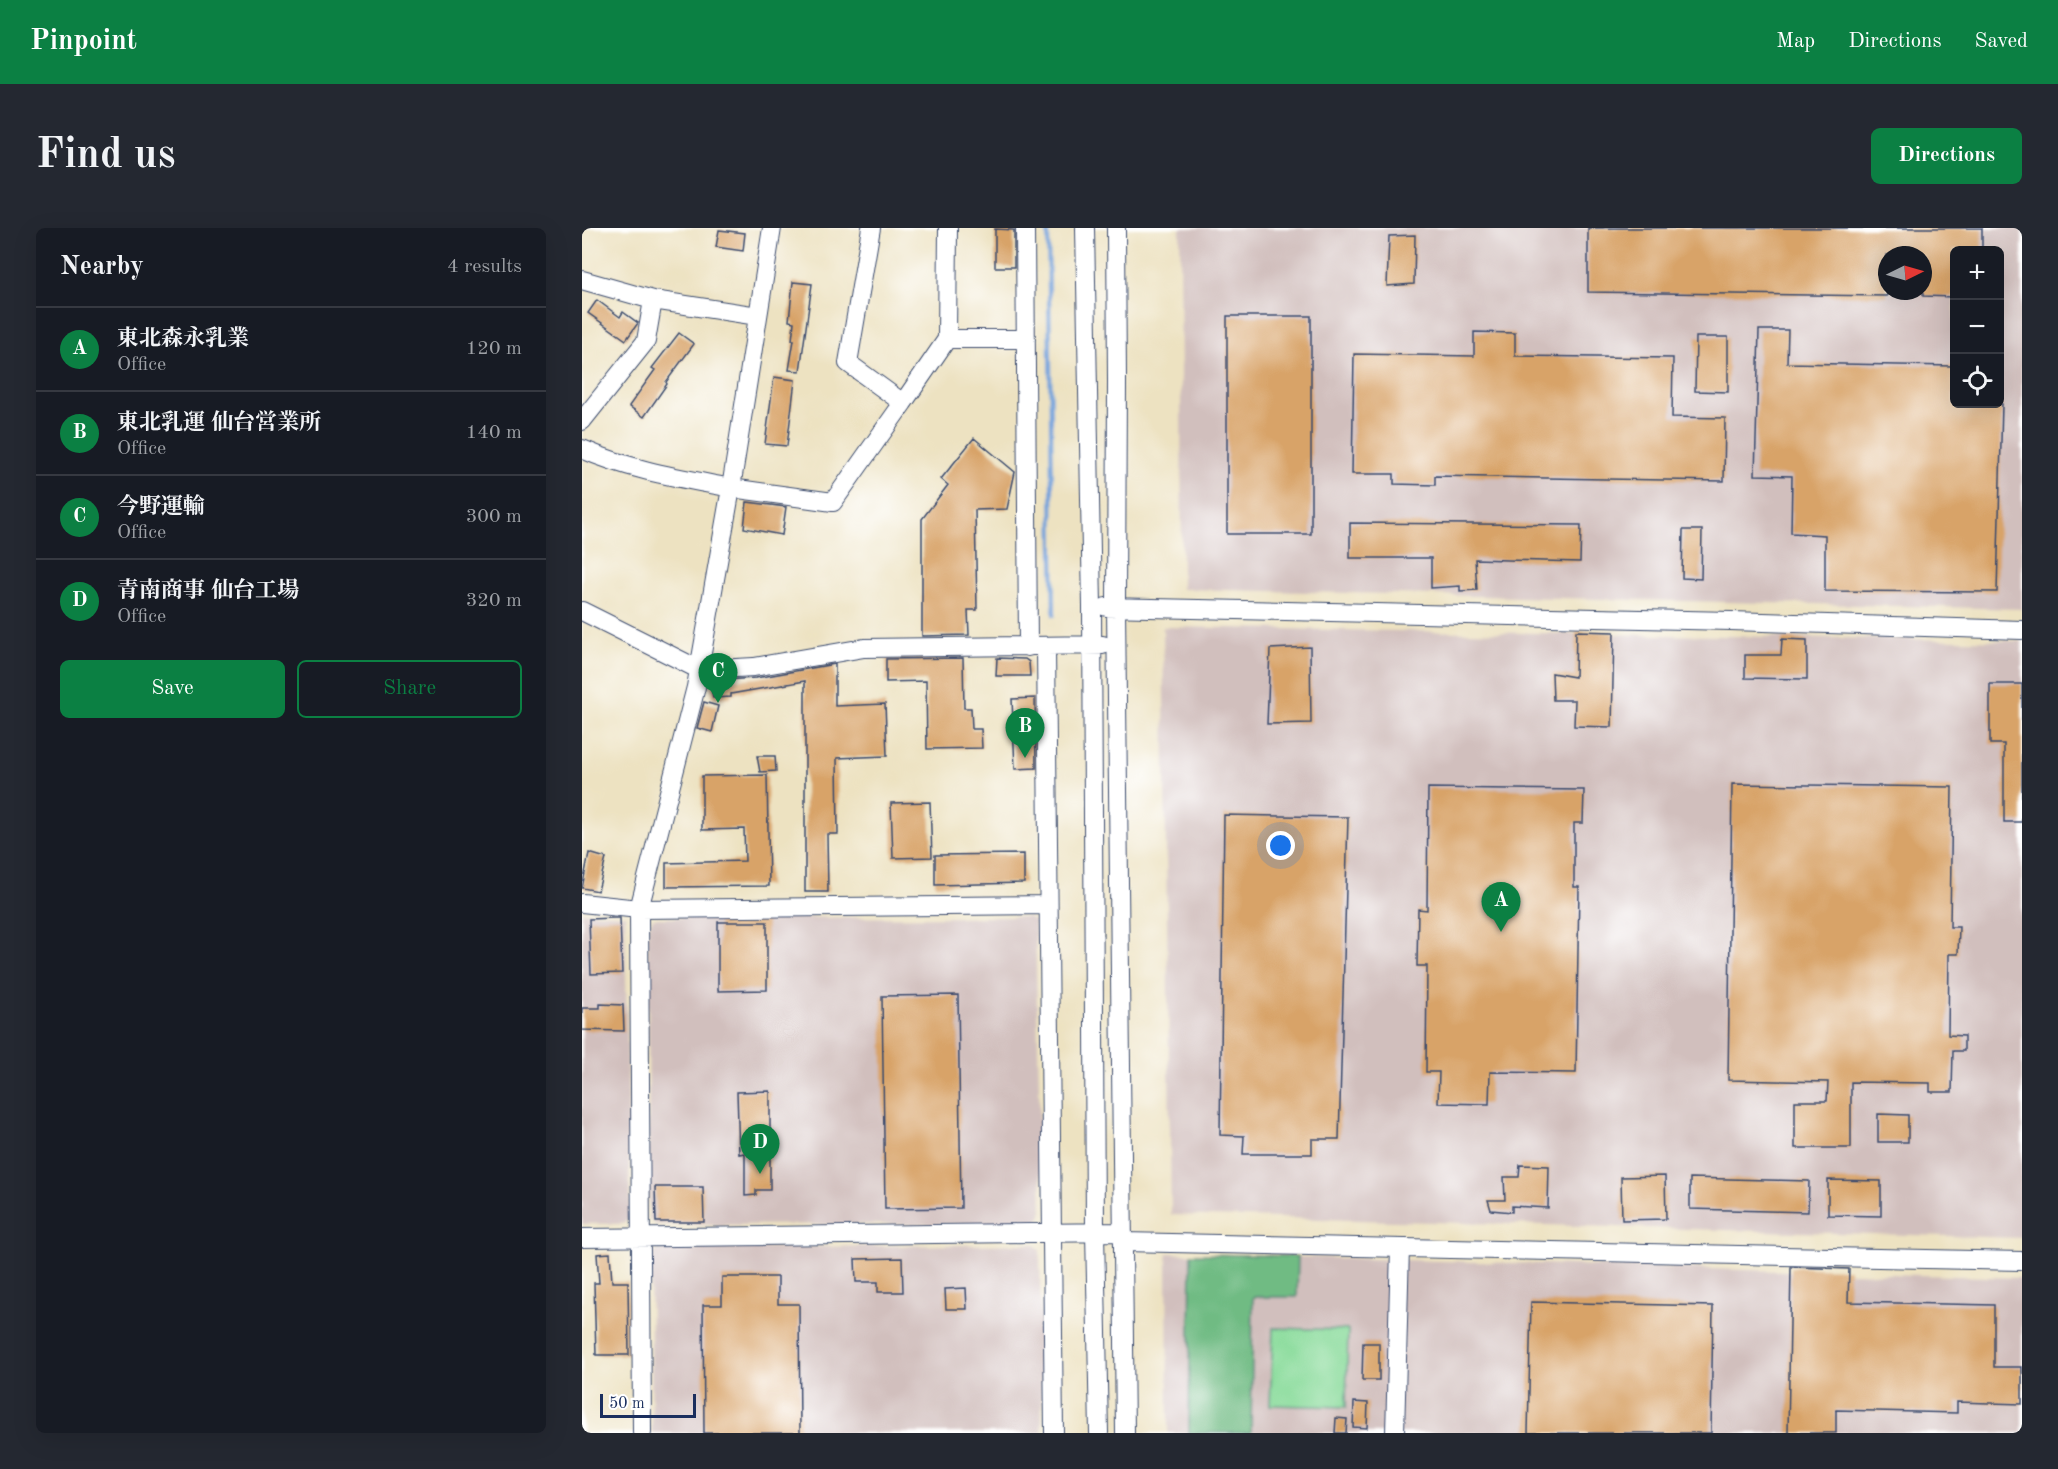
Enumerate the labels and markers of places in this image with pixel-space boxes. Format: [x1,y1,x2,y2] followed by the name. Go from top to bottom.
[698,654,738,703] pin: C
[1006,708,1044,758] pin: B
[1482,882,1520,932] pin: A
[740,1124,780,1174] pin: D

